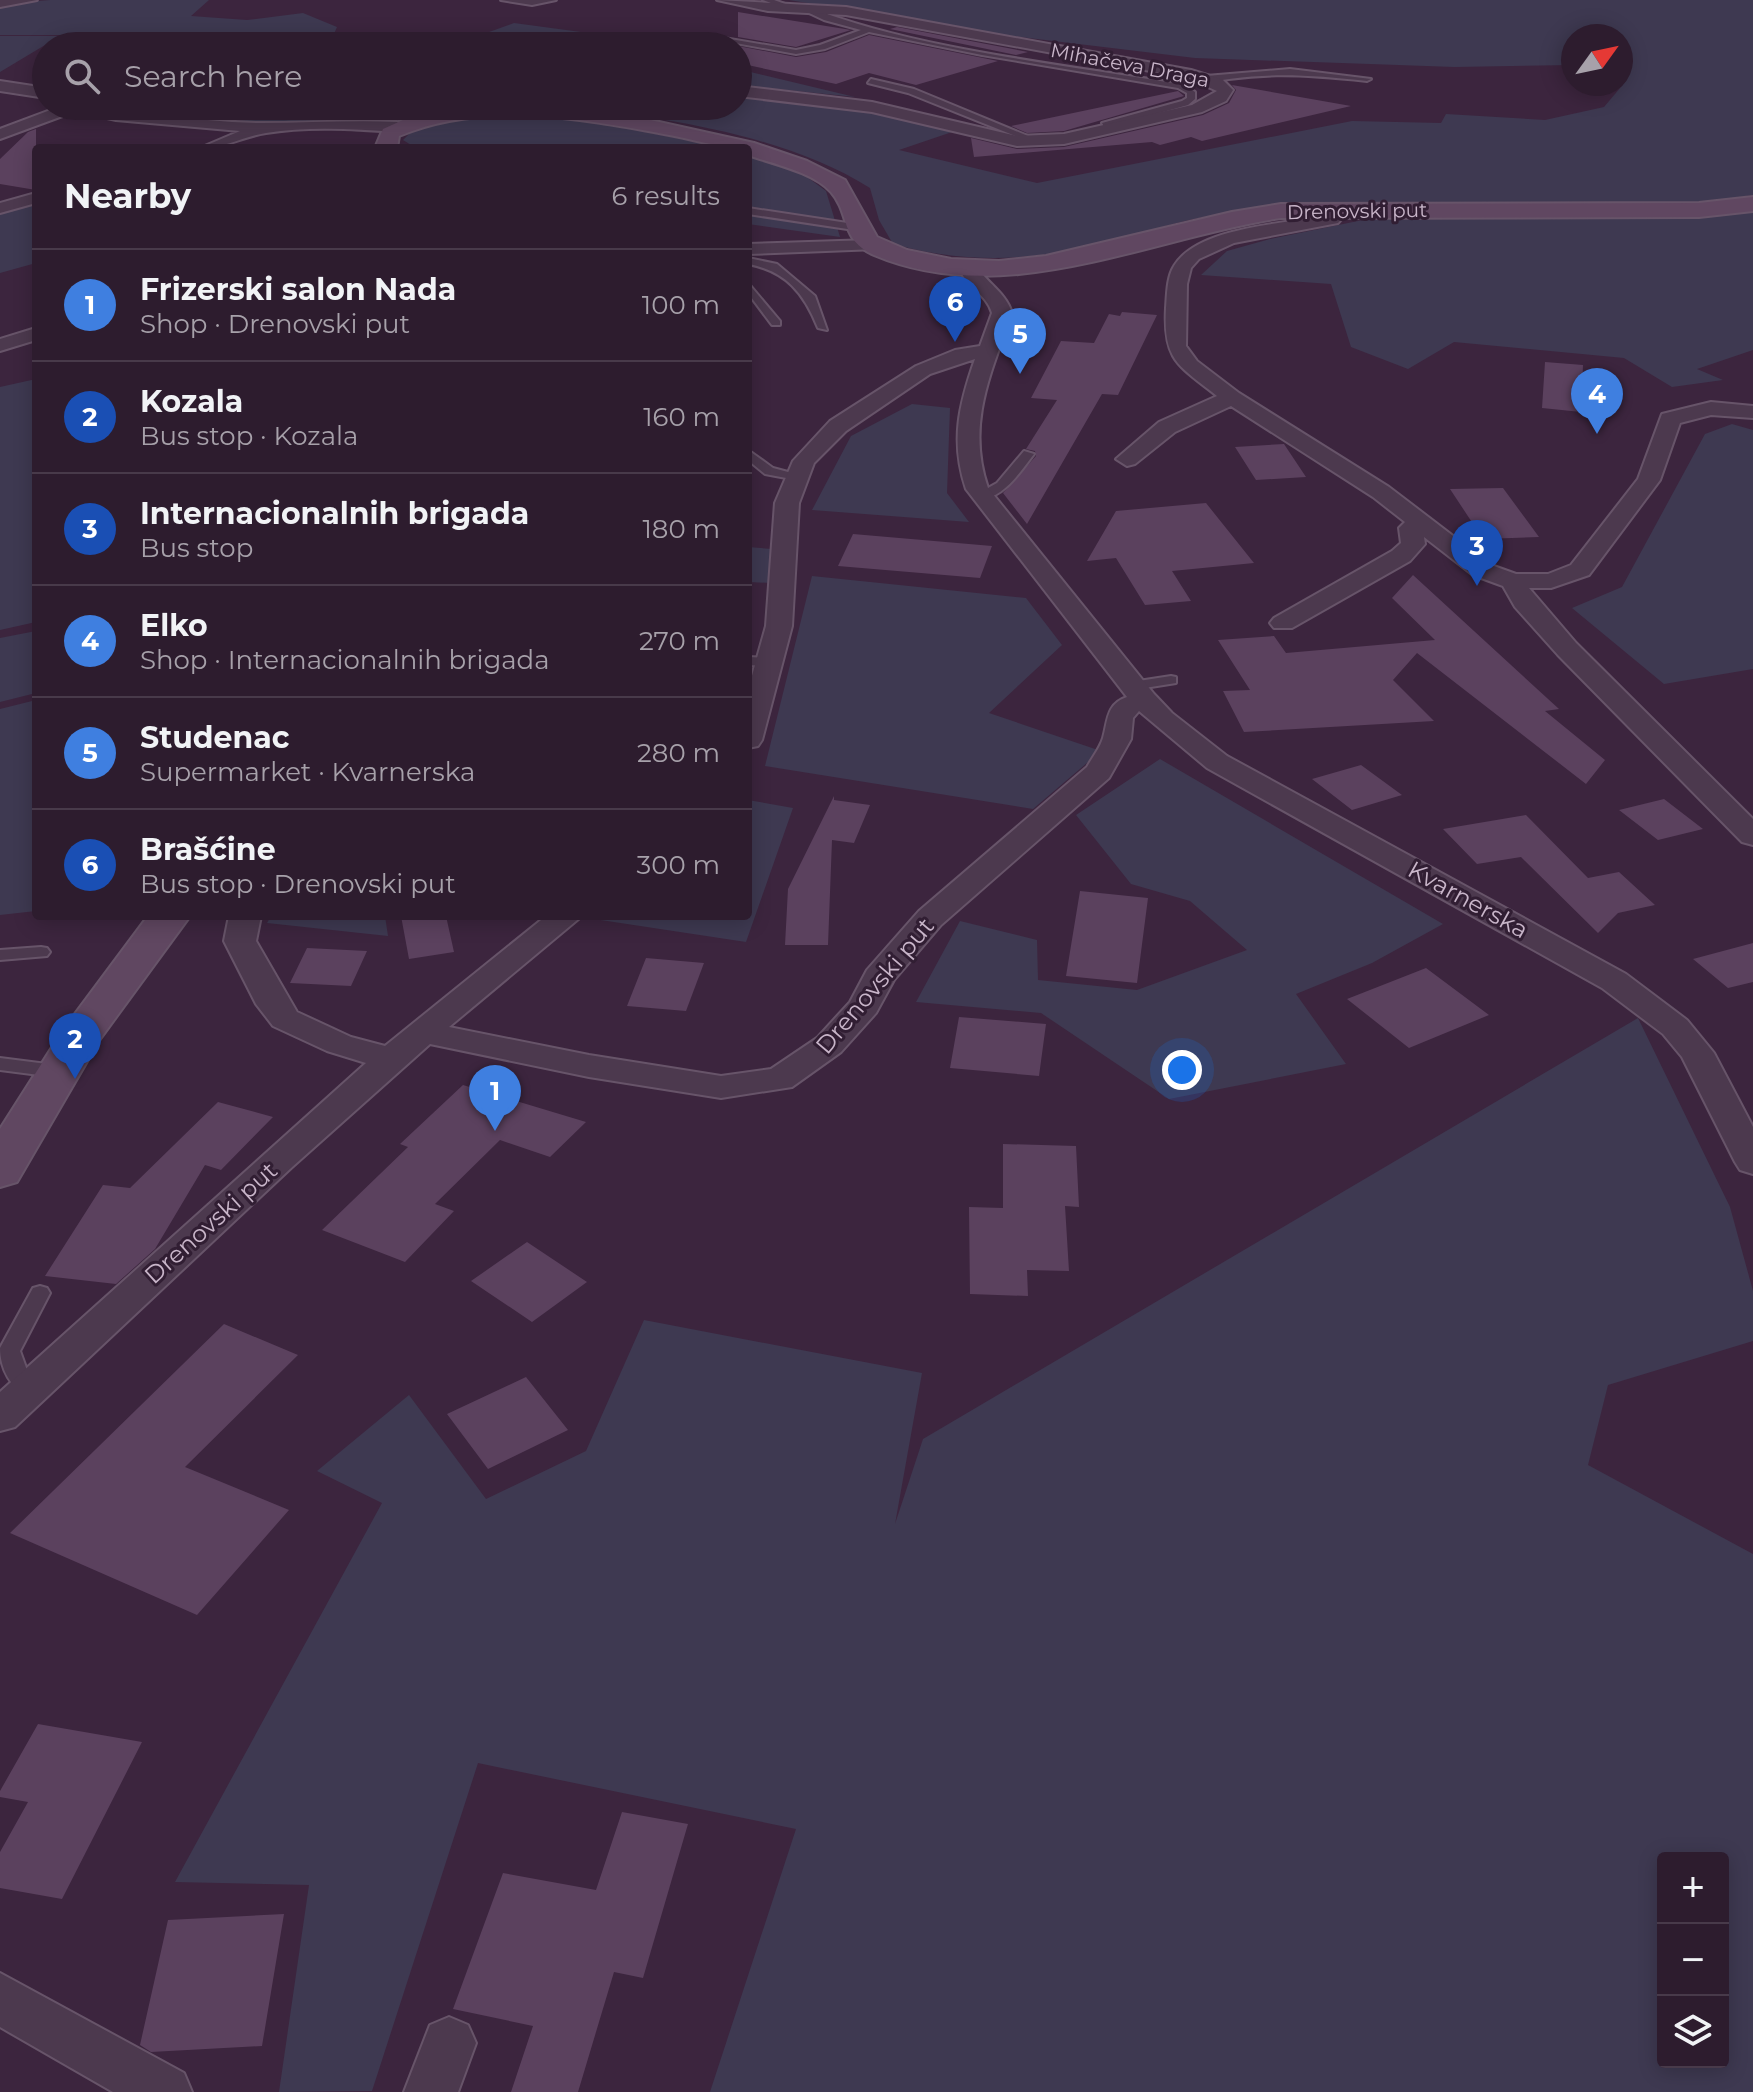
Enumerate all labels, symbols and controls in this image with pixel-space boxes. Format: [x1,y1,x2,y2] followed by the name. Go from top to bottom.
[1561,24,1633,96] north arrow
[32,32,752,120] search box
[1049,38,1211,92] street label: Mihačeva Draga
[60,54,104,98] icon: search
[124,58,302,95] text: Search here
[64,175,191,217] text: Nearby
[611,180,720,212] text: 6 results
[1287,198,1427,224] street label: Drenovski put
[140,271,456,308] text: Frizerski salon Nada
[929,276,981,342] pin: 6
[85,289,95,321] text: 1
[642,289,720,321] text: 100 m
[140,308,410,340] text: Shop · Drenovski put
[994,308,1046,374] pin: 5
[1571,368,1623,434] pin: 4
[140,383,243,420] text: Kozala
[82,401,98,433] text: 2
[643,401,720,433] text: 160 m
[140,420,358,452] text: Bus stop · Kozala
[140,495,529,532] text: Internacionalnih brigada
[82,513,98,545] text: 3
[642,513,720,545] text: 180 m
[1451,520,1503,586] pin: 3
[140,532,253,564] text: Bus stop
[140,607,208,644] text: Elko
[81,625,99,657] text: 4
[639,625,720,657] text: 270 m
[140,644,550,676] text: Shop · Internacionalnih brigada
[140,719,290,756] text: Studenac
[82,737,98,769] text: 5
[637,737,720,769] text: 280 m
[140,756,475,788] text: Supermarket · Kvarnerska
[140,831,276,868] text: Brašćine
[82,849,98,881] text: 6
[637,849,720,881] text: 300 m
[1403,855,1533,944] street label: Kvarnerska
[140,868,456,900] text: Bus stop · Drenovski put
[809,912,940,1059] street label: Drenovski put
[49,1013,101,1079] pin: 2
[1162,1050,1202,1090] your location
[469,1065,521,1131] pin: 1
[138,1155,283,1290] street label: Drenovski put
[1657,1852,1729,2068] map controls
[1657,1852,1729,1924] button: +
[1657,1924,1729,1996] button: −
[1657,1996,1729,2068] button: layers

